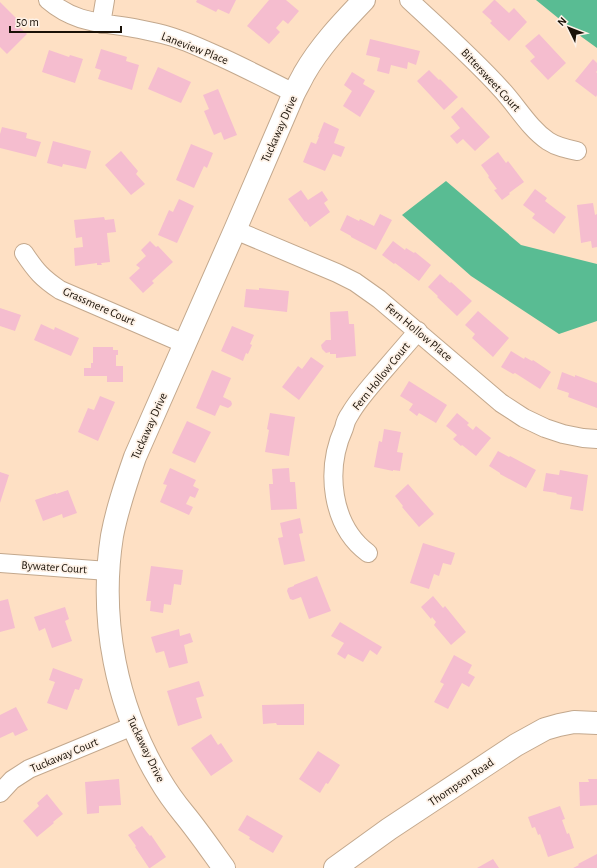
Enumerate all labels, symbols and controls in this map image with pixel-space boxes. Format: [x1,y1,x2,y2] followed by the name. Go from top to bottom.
[10,8,121,34] scale bar
[549,8,589,48] north arrow
[555,15,569,28] text: N
[16,16,39,28] text: 50 m
[160,30,230,66] street label: Laneview Place
[459,46,523,114] street label: Bittersweet Court
[259,94,300,165] street label: Tuckaway Drive
[61,285,137,327] street label: Grassmere Court
[383,301,455,363] street label: Fern Hollow Place
[350,340,412,412] street label: Fern Hollow Court
[129,391,170,462] street label: Tuckaway Drive
[21,559,87,576] street label: Bywater Court
[124,714,167,784] street label: Tuckaway Drive
[28,735,100,776] street label: Tuckaway Court
[426,756,496,808] street label: Thompson Road

